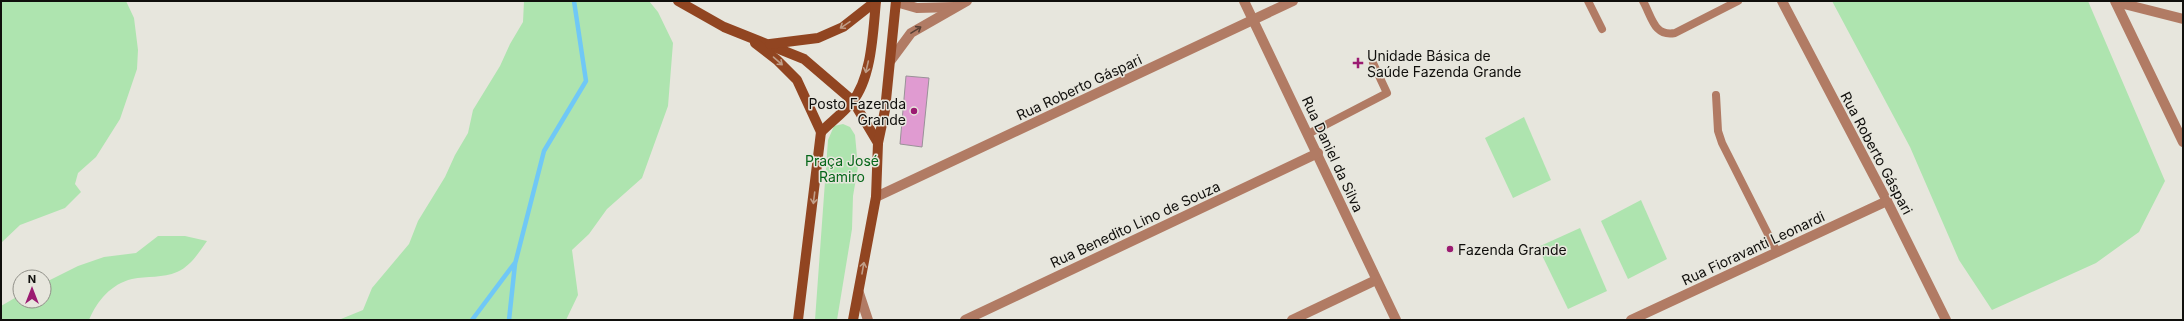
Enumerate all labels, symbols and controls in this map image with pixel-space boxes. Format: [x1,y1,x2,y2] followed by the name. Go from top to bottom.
[839,21,851,29] one-way arrow
[910,26,921,34] one-way arrow
[1367,47,1522,80] place label: Unidade Básica de Saúde Fazenda Grande
[1014,50,1144,124] street label: Rua Roberto Gáspari
[772,56,783,65] one-way arrow
[1352,57,1364,69] marker: Unidade Básica de Saúde Fazenda Grande
[863,60,871,73] one-way arrow
[1837,89,1917,217] street label: Rua Roberto Gáspari
[1299,93,1367,215] street label: Rua Daniel da Silva
[808,95,906,128] place label: Posto Fazenda Grande
[909,106,919,116] marker: Posto Fazenda Grande
[805,152,879,185] park label: Praça José Ramiro
[1047,177,1223,271] street label: Rua Benedito Lino de Souza
[810,191,818,204] one-way arrow
[1679,207,1827,289] street label: Rua Fioravanti Leonardi
[1458,241,1567,258] place label: Fazenda Grande
[1445,244,1455,254] marker: Fazenda Grande
[860,262,868,275] one-way arrow
[12,269,52,309] north arrow
[28,272,36,286] text: N

